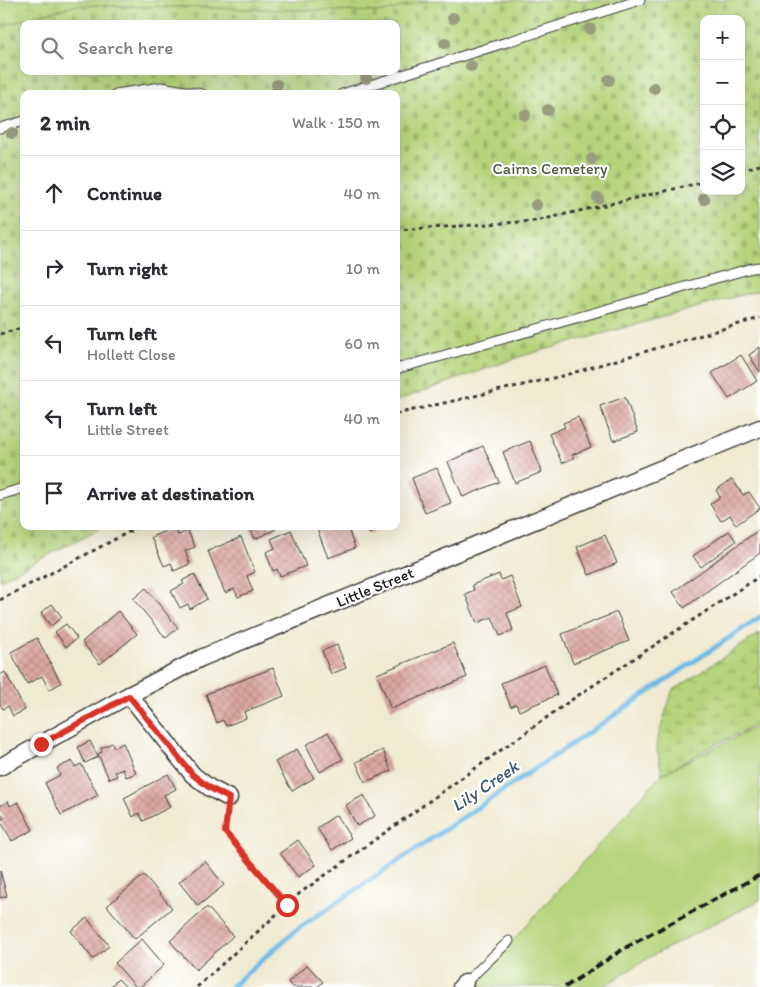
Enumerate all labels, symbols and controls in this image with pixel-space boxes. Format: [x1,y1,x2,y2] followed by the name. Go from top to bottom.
[700,15,745,195] map controls
[700,15,745,60] button: +
[20,20,400,75] search box
[38,34,66,62] icon: search
[78,36,173,59] text: Search here
[700,60,745,105] button: −
[700,105,745,150] button: locate
[40,110,90,135] text: 2 min
[292,113,380,132] text: Walk · 150 m
[700,150,745,195] button: layers
[493,159,608,178] park label: Cairns Cemetery
[40,179,68,207] icon: ahead
[87,182,162,205] text: Continue
[343,184,380,203] text: 40 m
[40,254,68,282] icon: right
[87,257,168,280] text: Turn right
[346,259,380,278] text: 10 m
[87,322,157,345] text: Turn left
[40,329,68,357] icon: left
[345,334,380,353] text: 60 m
[87,345,176,364] text: Hollett Close
[87,397,157,420] text: Turn left
[40,404,68,432] icon: left
[343,409,380,428] text: 40 m
[87,420,169,439] text: Little Street
[40,479,68,507] icon: arrive
[87,482,254,505] text: Arrive at destination
[333,563,417,611] street label: Little Street
[30,733,53,756] route end
[447,755,524,817] water label: Lily Creek
[276,894,299,917] route start

